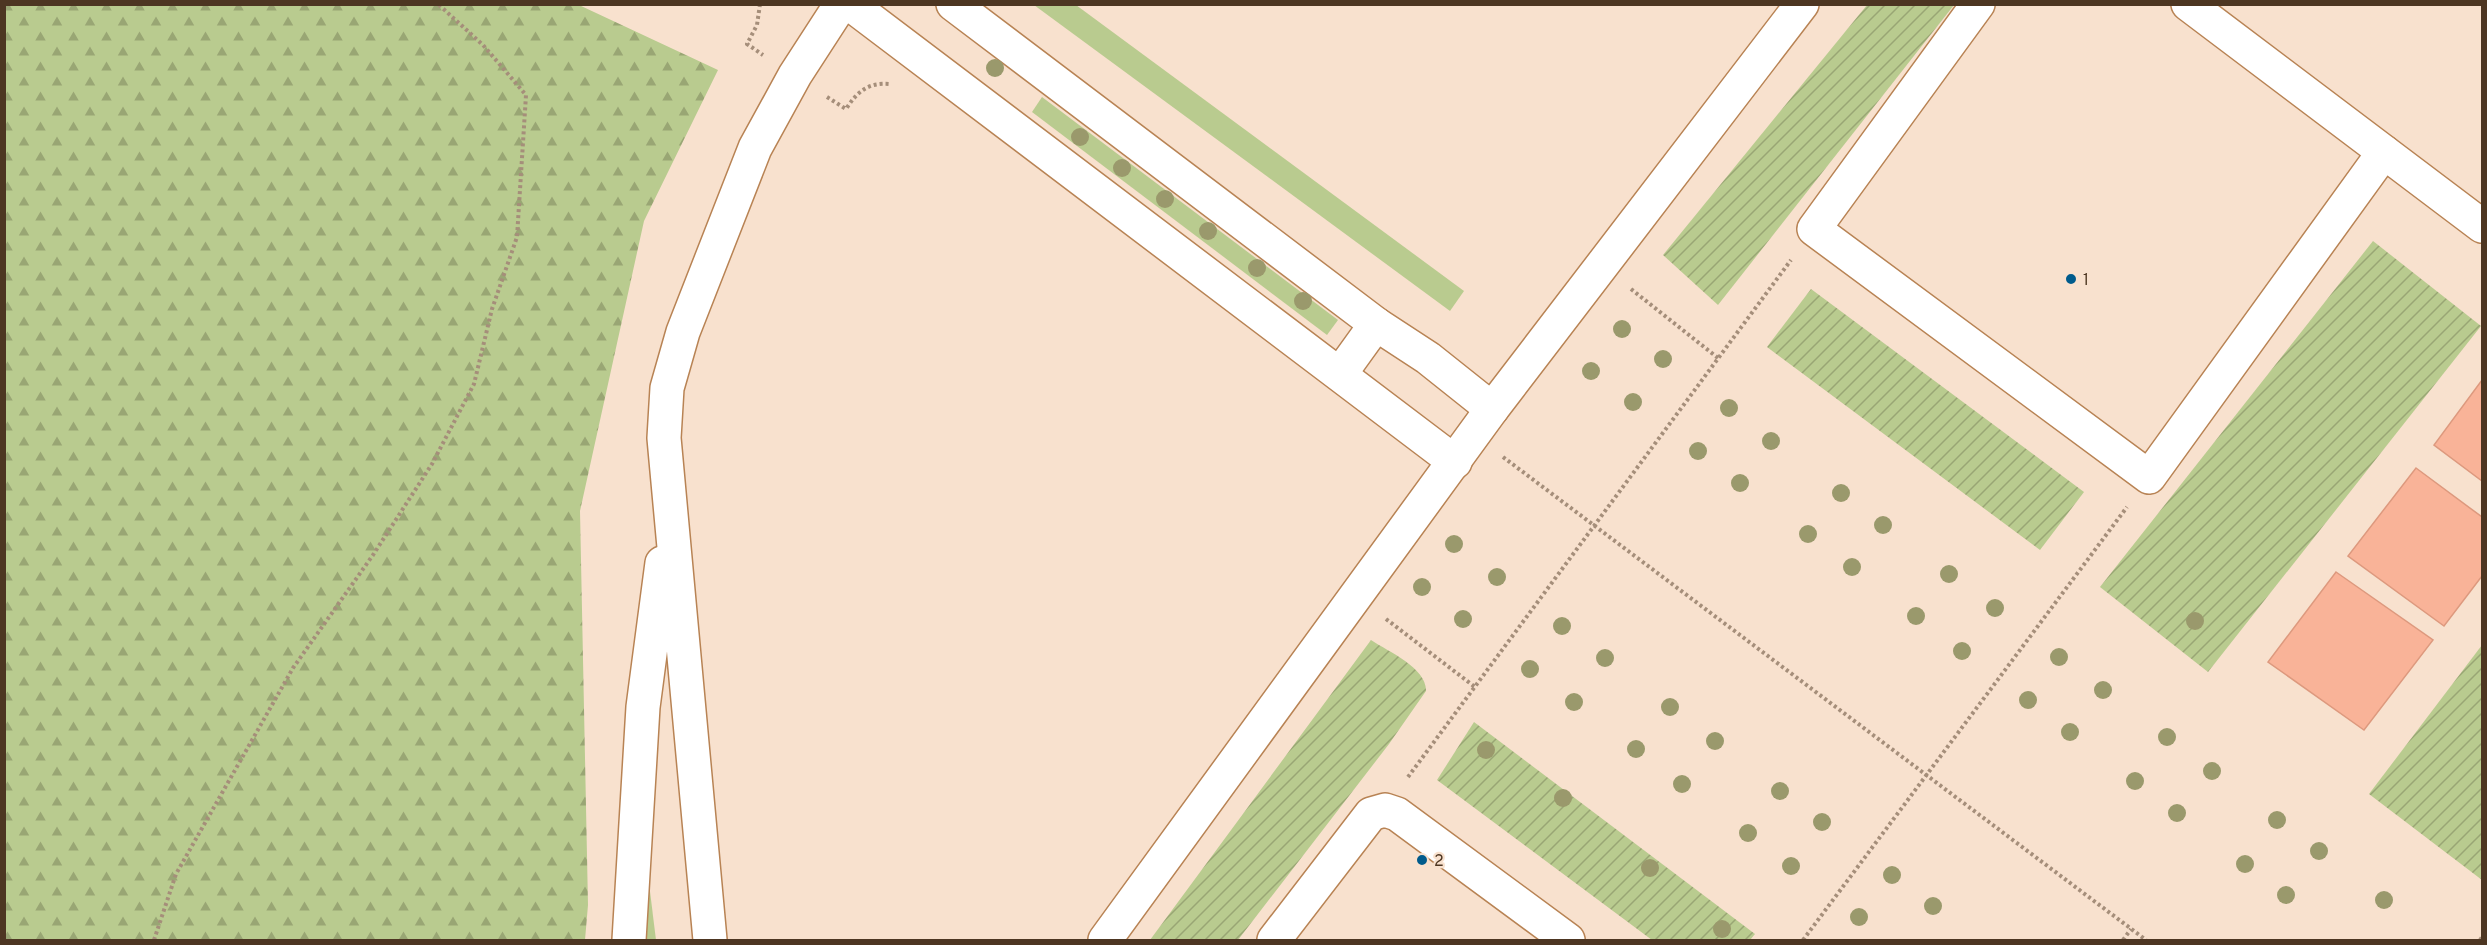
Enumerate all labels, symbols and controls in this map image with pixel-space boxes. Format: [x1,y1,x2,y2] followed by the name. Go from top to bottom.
[2083,271,2089,291] place label: 1
[2064,272,2078,286] marker: 1
[1434,852,1444,872] place label: 2
[1415,853,1429,867] marker: 2

